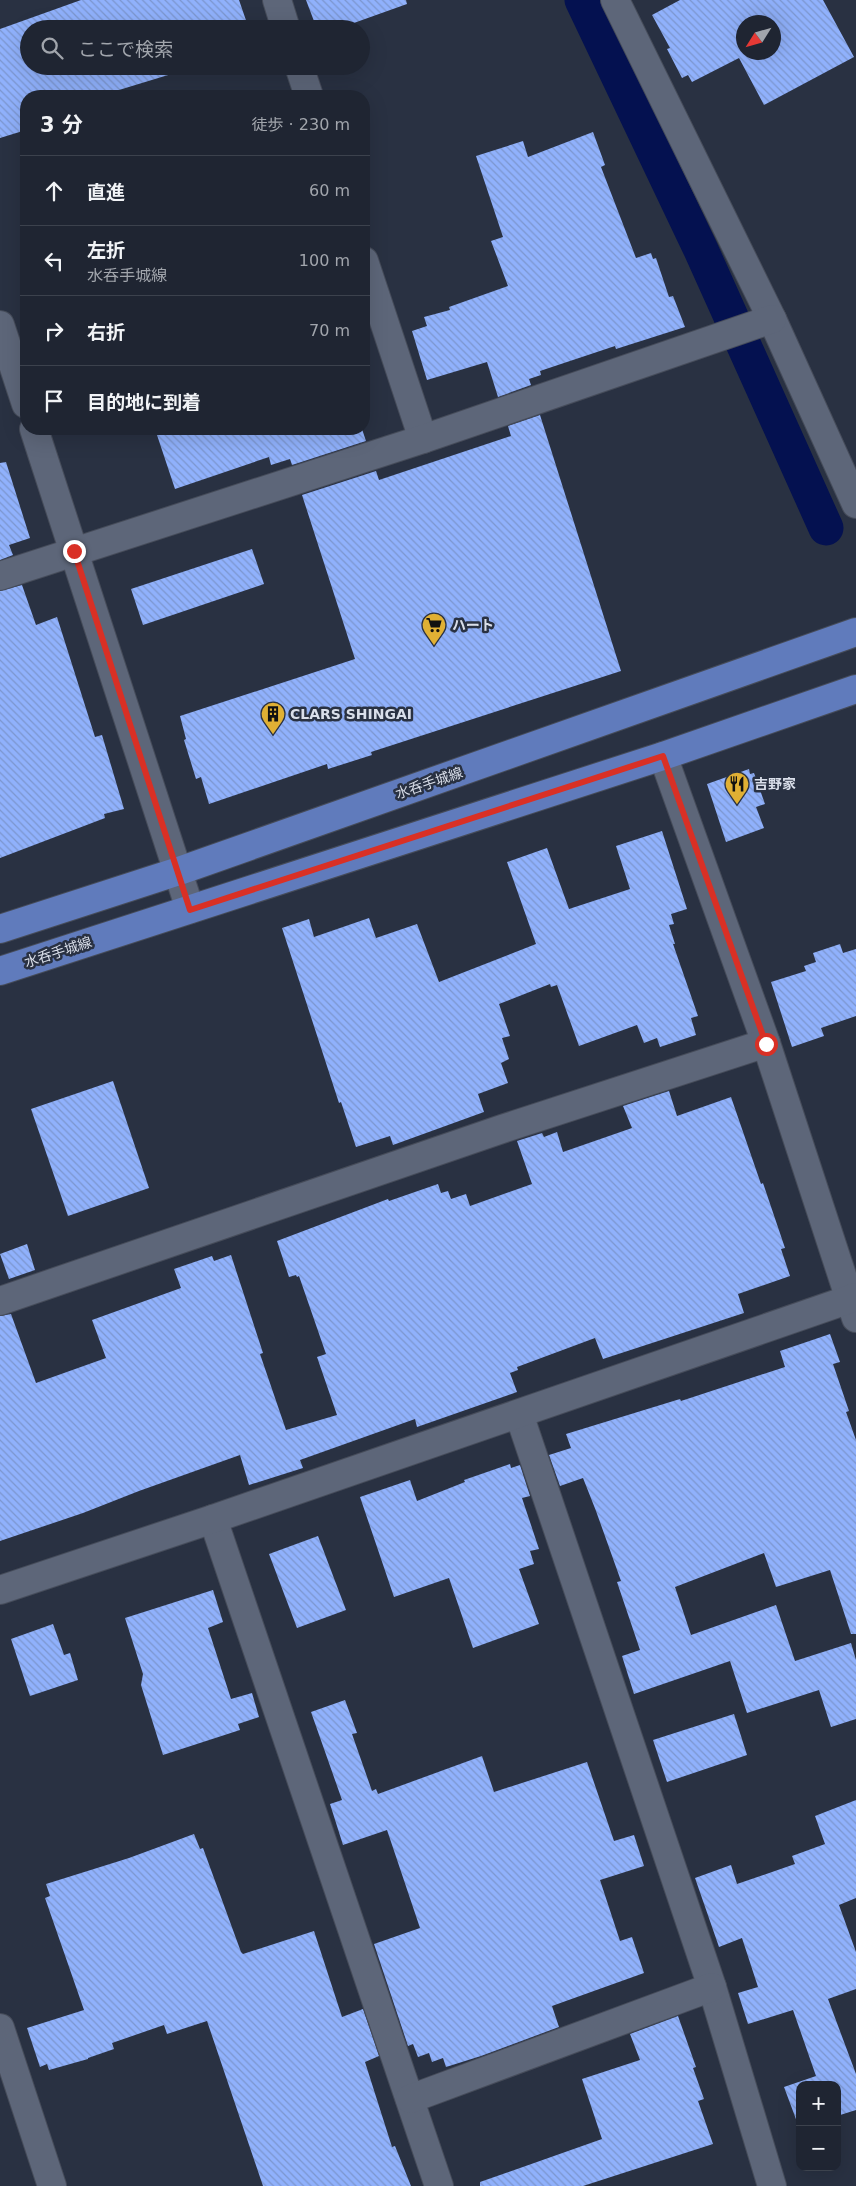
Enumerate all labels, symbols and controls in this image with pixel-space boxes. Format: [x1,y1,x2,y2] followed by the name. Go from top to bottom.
[736,15,781,60] north arrow
[20,20,370,75] search box
[38,34,66,62] icon: search
[78,38,173,60] text: ここで検索
[40,113,83,137] text: 3 分
[252,115,350,134] text: 徒歩 · 230 m
[40,177,68,205] icon: ahead
[87,181,125,203] text: 直進
[309,181,350,200] text: 60 m
[87,239,125,261] text: 左折
[40,247,68,275] icon: left
[299,251,350,270] text: 100 m
[87,266,167,285] text: 水呑手城線
[40,317,68,345] icon: right
[87,321,125,343] text: 右折
[309,321,350,340] text: 70 m
[40,387,68,415] icon: arrive
[87,391,201,413] text: 目的地に到着
[63,540,86,563] route end
[421,612,447,646] supermarket icon: ハート
[452,617,494,633] place label: ハート
[260,701,286,735] building icon: CLARS SHINGAI
[290,706,412,722] place label: CLARS SHINGAI
[393,764,465,802] street label: 水呑手城線
[724,771,750,805] restaurant icon: 吉野家
[754,776,796,792] place label: 吉野家
[22,934,94,970] street label: 水呑手城線
[755,1033,778,1056] route start
[796,2081,841,2171] map controls
[796,2081,841,2126] button: +
[796,2126,841,2171] button: −

